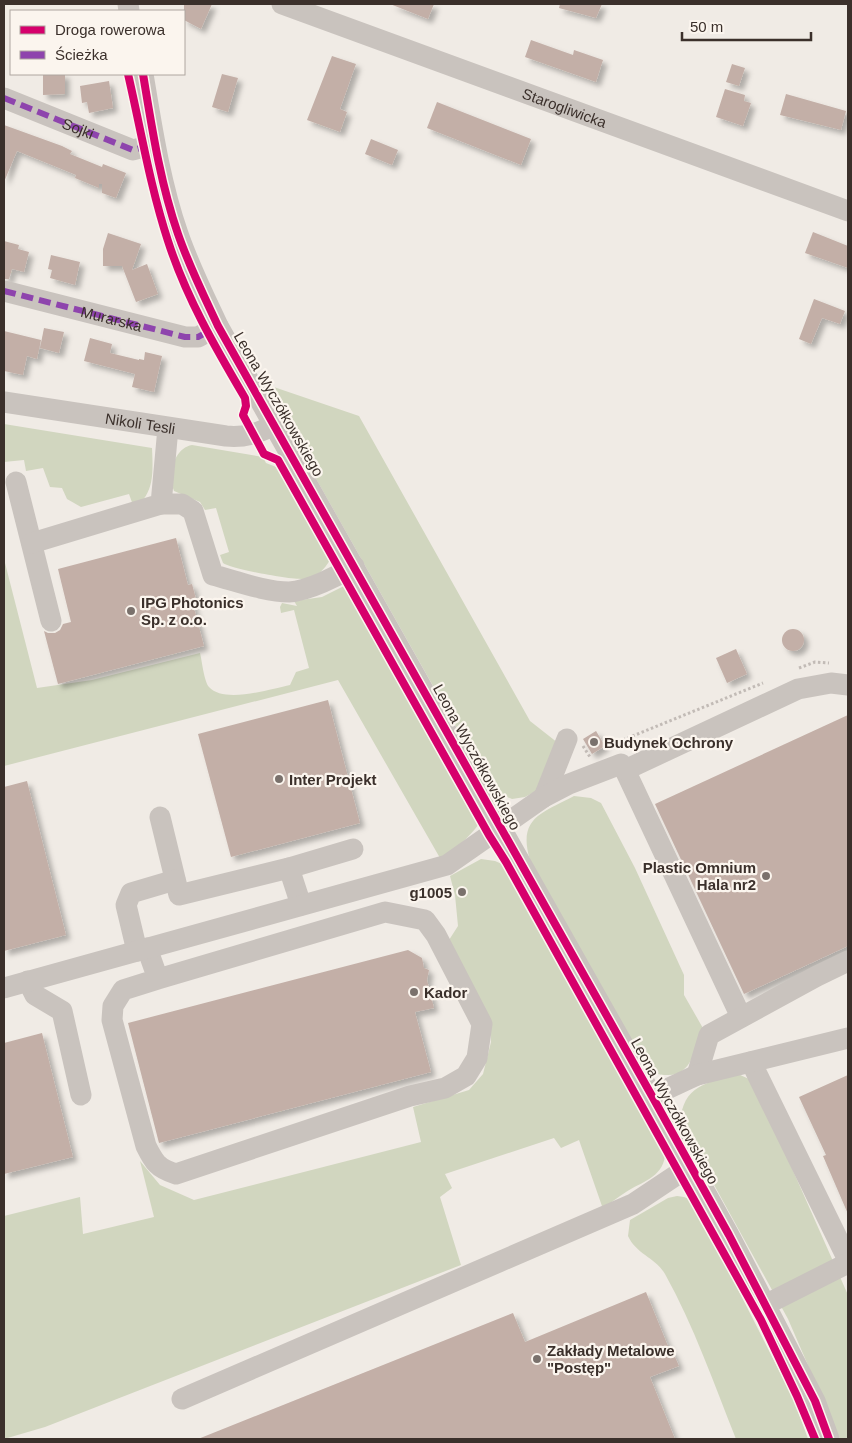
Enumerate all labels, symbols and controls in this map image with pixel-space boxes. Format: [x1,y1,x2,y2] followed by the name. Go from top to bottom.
[10,10,185,75] legend
[682,10,811,42] scale bar
[690,18,723,35] text: 50 m
[55,21,166,38] text: Droga rowerowa
[55,46,108,63] text: Ścieżka
[520,84,610,131] street label: Starogliwicka
[60,114,96,142] street label: Sojki
[79,302,145,334] street label: Murarska
[231,329,327,479] street label: Leona Wyczółkowskiego
[104,409,177,437] street label: Nikoli Tesli
[141,594,244,628] place label: IPG Photonics Sp. z o.o.
[125,605,137,617] marker: IPG Photonics Sp. z o.o.
[430,681,524,833] street label: Leona Wyczółkowskiego
[604,734,734,751] place label: Budynek Ochrony
[588,736,600,748] marker: Budynek Ochrony
[289,771,377,788] place label: Inter Projekt
[273,773,285,785] marker: Inter Projekt
[643,859,756,893] place label: Plastic Omnium Hala nr2
[760,870,772,882] marker: Plastic Omnium Hala nr2
[409,884,452,901] place label: g1005
[456,886,468,898] marker: g1005
[424,984,468,1001] place label: Kador
[408,986,420,998] marker: Kador
[628,1035,722,1187] street label: Leona Wyczółkowskiego
[547,1342,675,1376] place label: Zakłady Metalowe "Postęp"
[531,1353,543,1365] marker: Zakłady Metalowe "Postęp"

